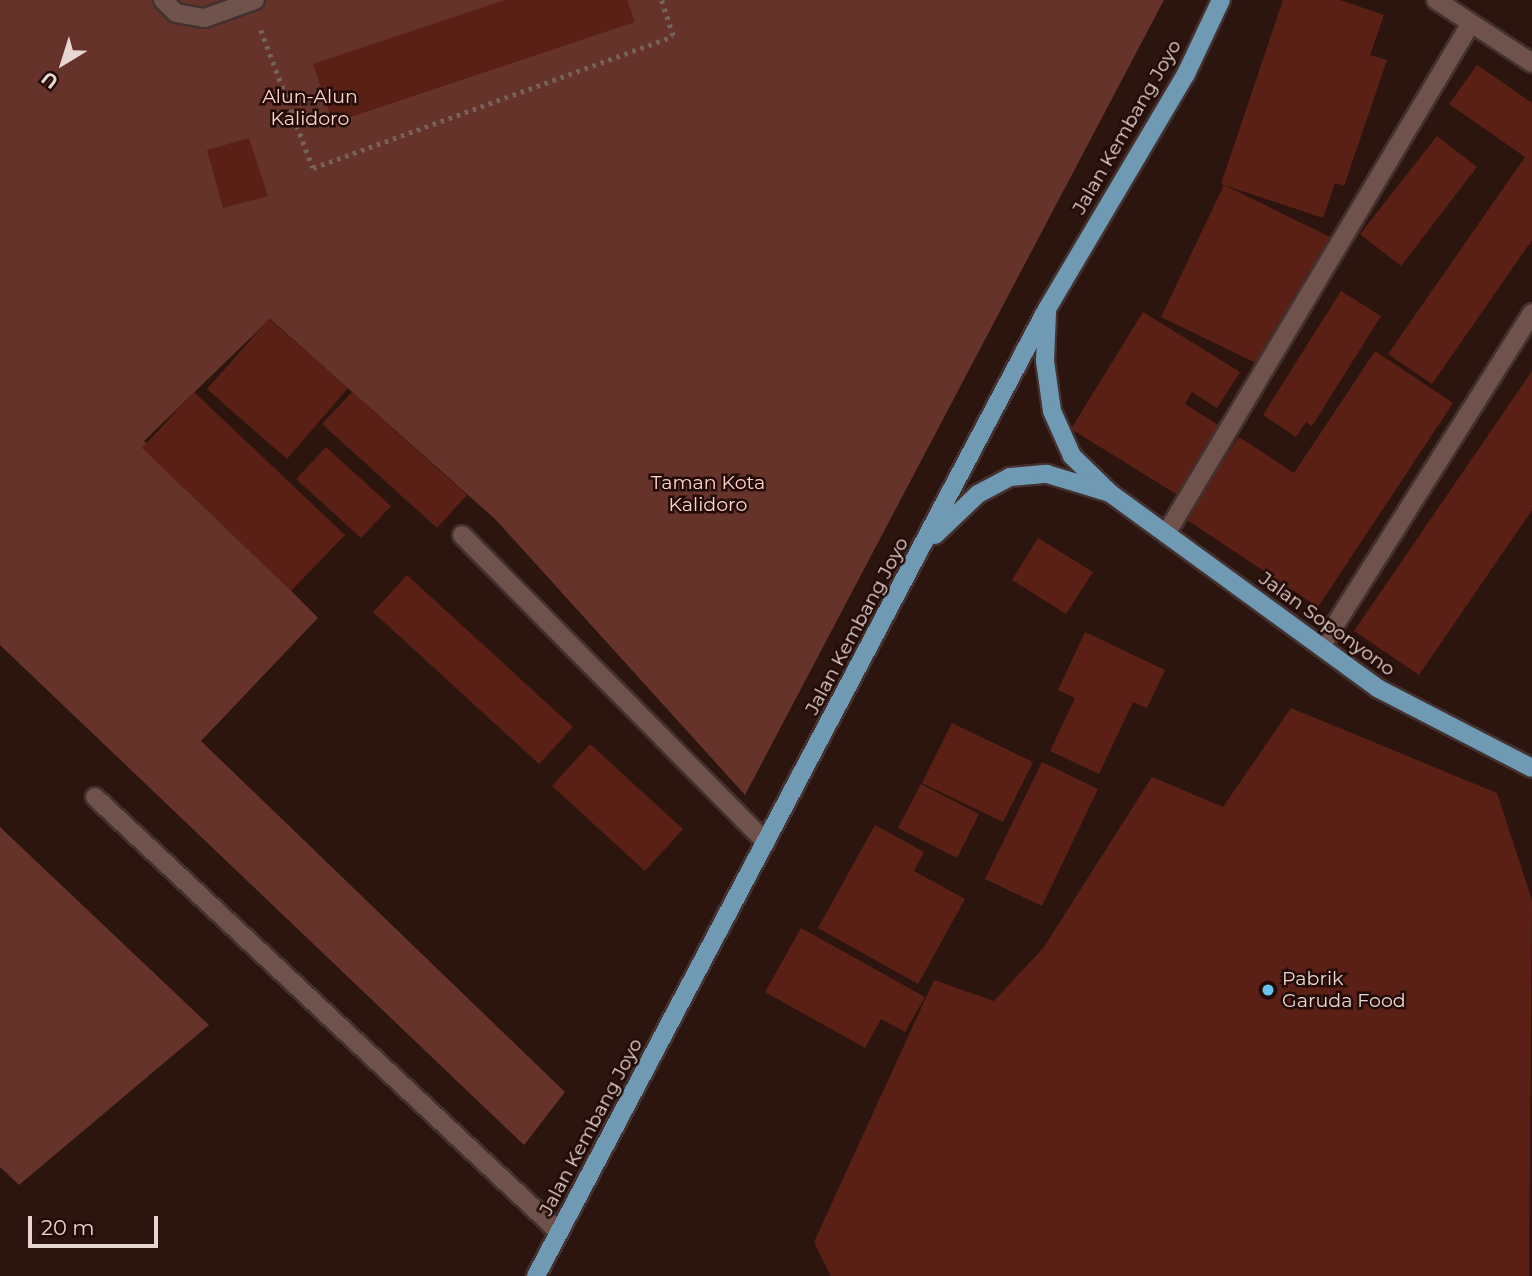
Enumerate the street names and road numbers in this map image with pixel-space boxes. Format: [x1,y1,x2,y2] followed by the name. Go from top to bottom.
[1068,36,1186,218] street label: Jalan Kembang Joyo
[801,533,913,719] street label: Jalan Kembang Joyo
[1255,567,1399,681] street label: Jalan Soponyono
[535,1034,647,1220] street label: Jalan Kembang Joyo

